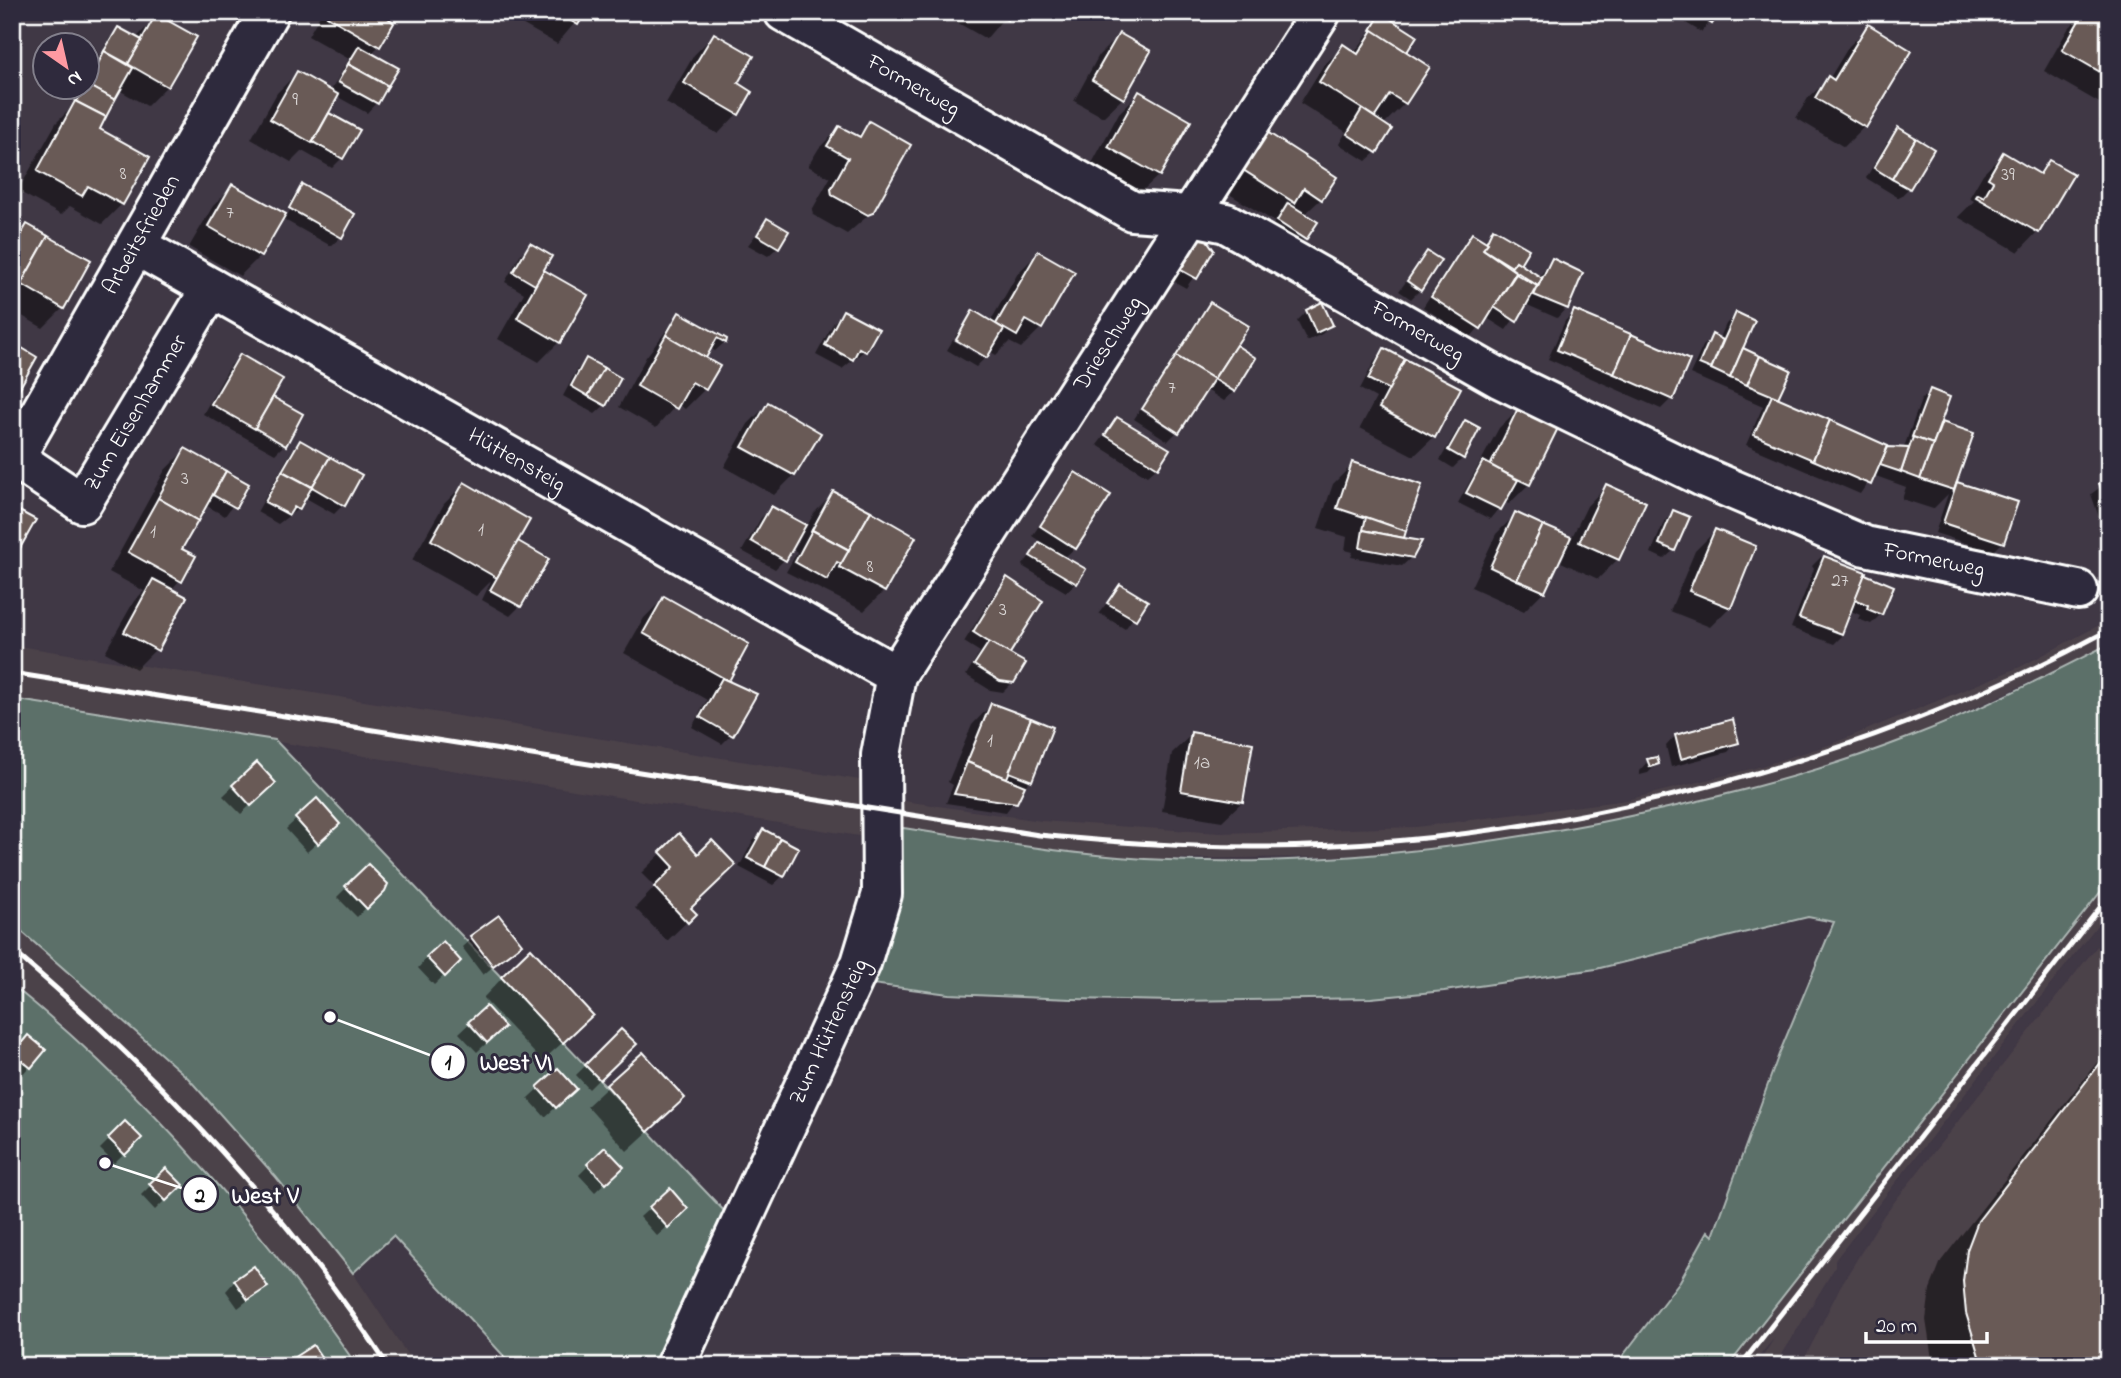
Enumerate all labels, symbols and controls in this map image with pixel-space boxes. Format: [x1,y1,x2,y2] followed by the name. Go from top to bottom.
[32,32,102,102] north arrow
[860,46,966,127] street label: Formerweg
[61,63,87,93] text: N
[292,87,298,114] house number: 9
[119,161,127,188] house number: 8
[2001,162,2015,189] house number: 39
[94,168,189,301] street label: Arbeitsfrieden
[226,200,234,227] house number: 7
[1065,290,1152,398] street label: Drieschweg
[1364,291,1470,372] street label: Formerweg
[76,328,196,498] street label: Zum Eisenhammer
[1168,375,1176,402] house number: 7
[461,420,572,502] street label: Hüttensteig
[181,466,189,493] house number: 3
[478,517,484,544] house number: 1
[150,519,156,546] house number: 1
[1879,533,1988,588] street label: Formerweg
[866,554,874,581] house number: 8
[1831,568,1849,595] house number: 27
[999,597,1007,624] house number: 3
[987,728,993,755] house number: 1
[1194,750,1210,777] house number: 1a
[781,953,878,1110] street label: Zum Hüttensteig
[430,1039,566,1084] callout: West VI
[480,1047,552,1082] text: West VI
[445,1049,452,1079] text: 1
[183,1172,313,1217] callout: West V
[232,1180,299,1215] text: West V
[194,1182,206,1212] text: 2
[1866,1301,1986,1345] scale bar
[1876,1312,1917,1342] text: 20 m

